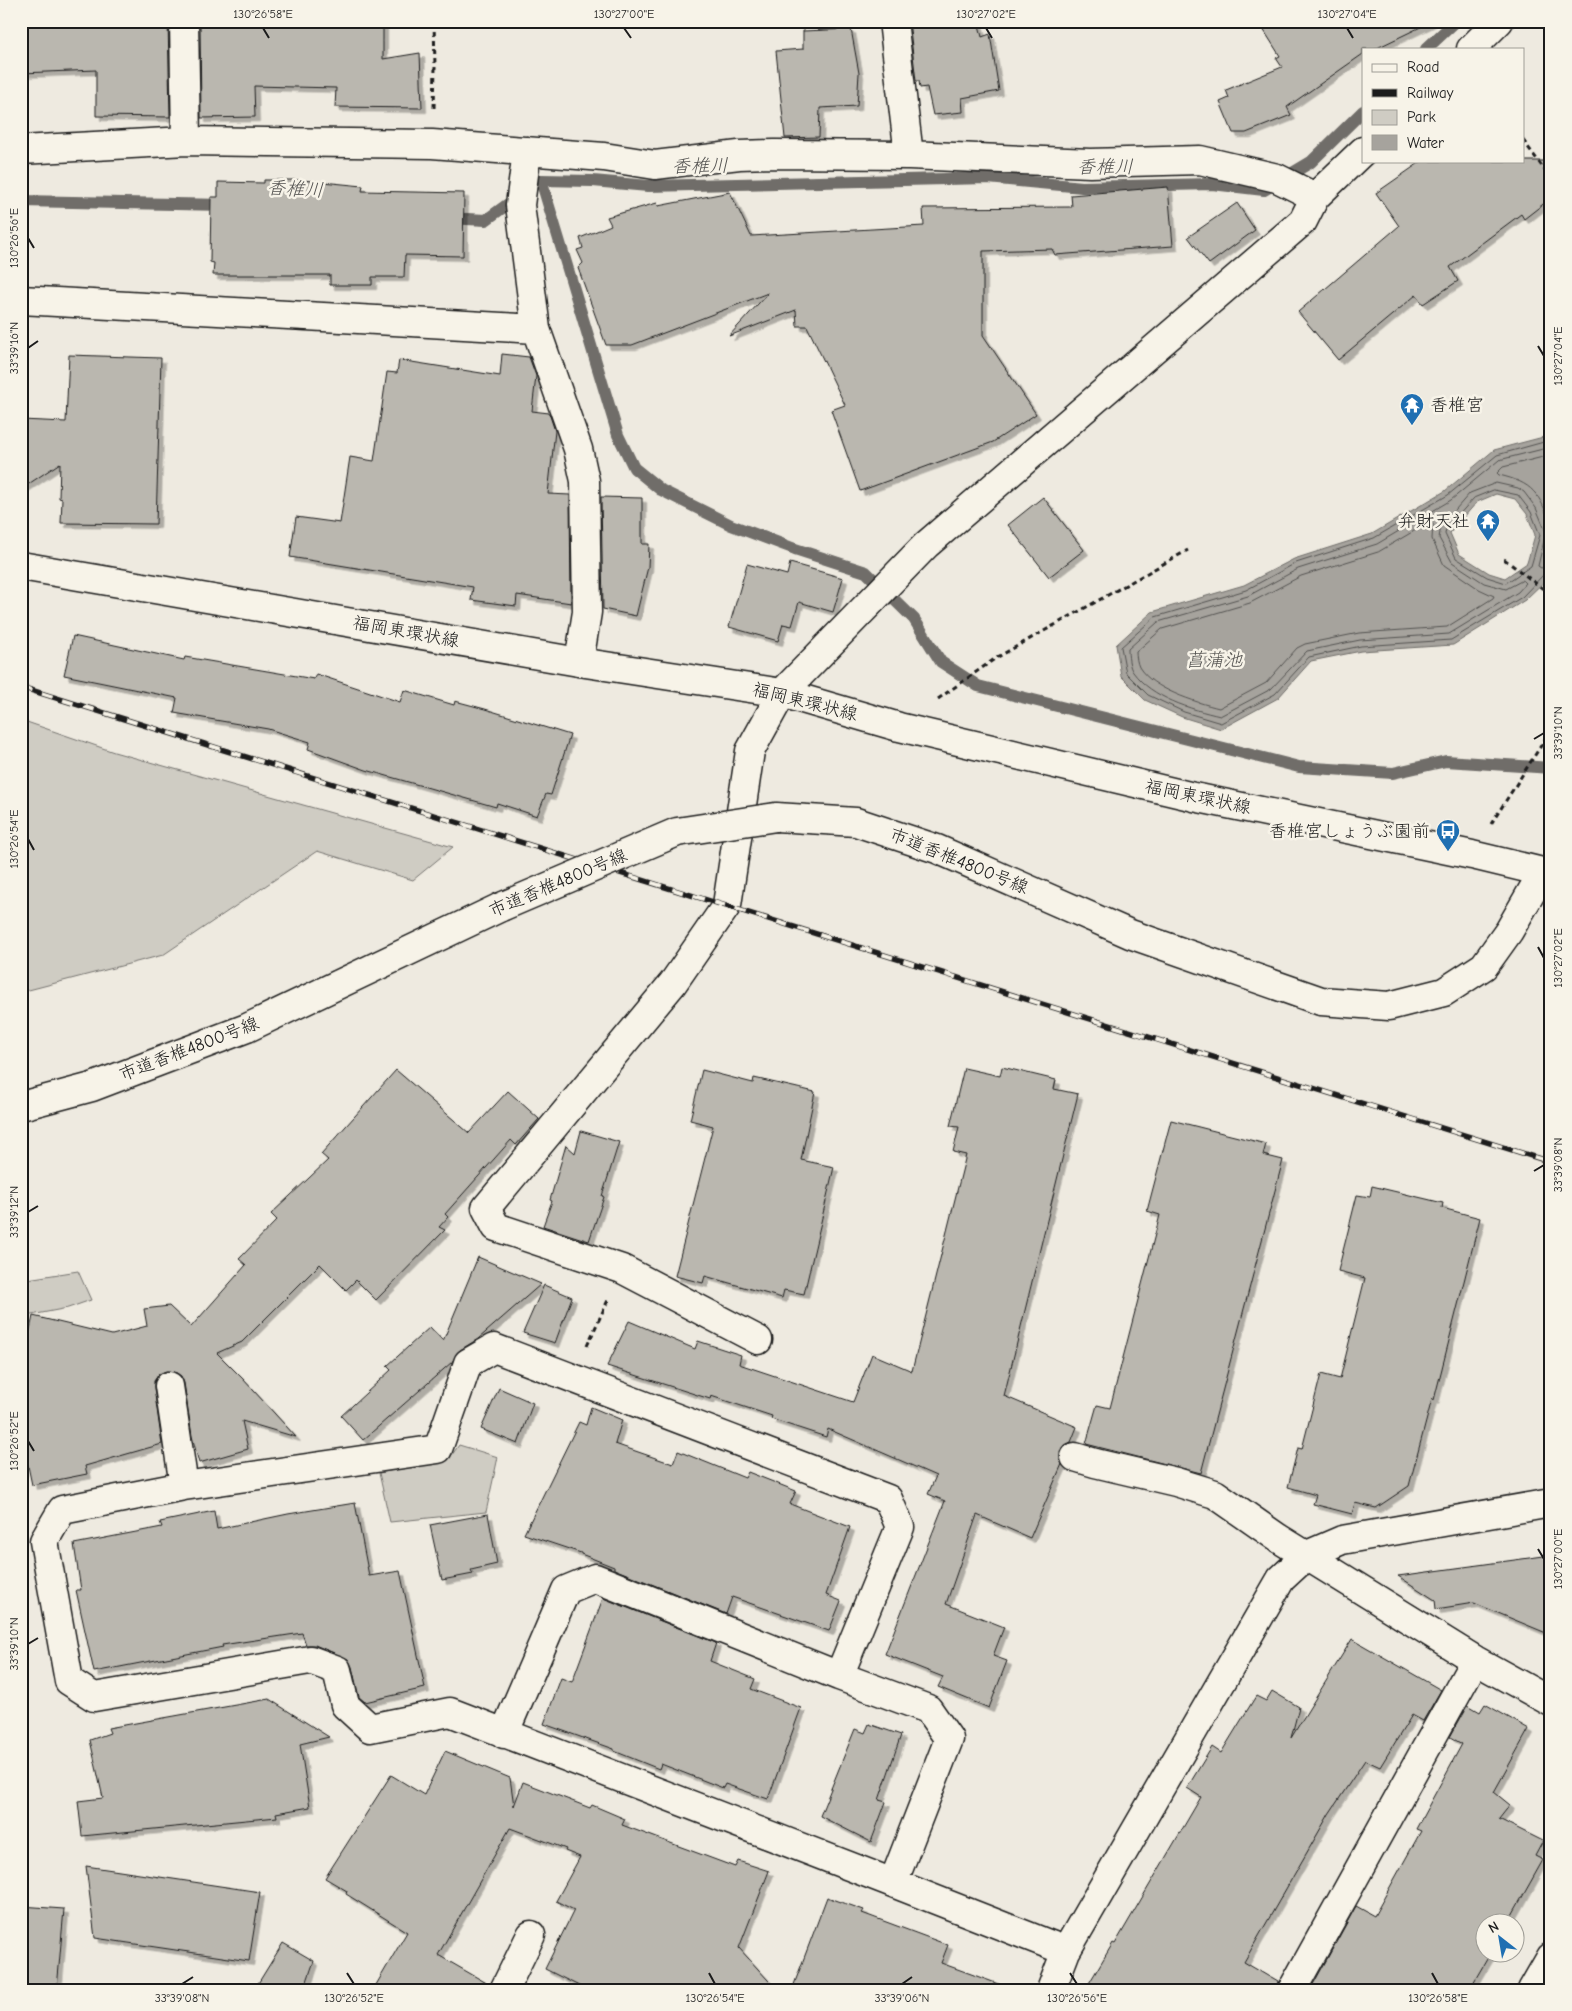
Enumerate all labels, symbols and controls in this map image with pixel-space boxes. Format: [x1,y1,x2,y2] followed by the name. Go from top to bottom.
[233,7,293,21] text: 130°26'58"E
[594,7,654,21] text: 130°27'00"E
[956,7,1016,21] text: 130°27'02"E
[1317,7,1377,21] text: 130°27'04"E
[1362,48,1524,162] legend
[1407,58,1439,76] text: Road
[1407,84,1454,102] text: Railway
[1407,108,1436,126] text: Park
[1407,134,1444,152] text: Water
[671,155,729,177] water label: 香椎川
[1076,156,1134,178] water label: 香椎川
[266,177,324,201] water label: 香椎川
[7,208,21,268] text: 130°26'56"E
[7,322,21,374] text: 33°39'16"N
[1551,326,1565,386] text: 130°27'04"E
[1399,392,1425,426] temple icon: 香椎宮
[1430,395,1484,416] place label: 香椎宮
[1475,508,1501,542] temple icon: 弁財天社
[1398,511,1470,532] place label: 弁財天社
[351,612,461,652] street label: 福岡東環状線
[1185,649,1243,671] water label: 菖蒲池
[750,679,860,725] street label: 福岡東環状線
[1551,706,1565,760] text: 33°39'10"N
[1143,776,1253,818] street label: 福岡東環状線
[7,809,21,869] text: 130°26'54"E
[1435,818,1461,852] bus stop icon: 香椎宮しょうぶ園前
[1269,821,1430,842] place label: 香椎宮しょうぶ園前
[886,824,1032,898] street label: 市道香椎4800号線
[486,844,630,922] street label: 市道香椎4800号線
[1551,928,1565,988] text: 130°27'02"E
[116,1013,262,1085] street label: 市道香椎4800号線
[1551,1138,1565,1192] text: 33°39'08"N
[7,1186,21,1238] text: 33°39'12"N
[7,1411,21,1471] text: 130°26'52"E
[1551,1529,1565,1589] text: 130°27'00"E
[7,1617,21,1671] text: 33°39'10"N
[1474,1914,1524,1964] north arrow
[1485,1918,1502,1937] text: N
[155,1991,209,2005] text: 33°39'08"N
[324,1991,384,2005] text: 130°26'52"E
[685,1991,745,2005] text: 130°26'54"E
[875,1991,929,2005] text: 33°39'06"N
[1047,1991,1107,2005] text: 130°26'56"E
[1408,1991,1468,2005] text: 130°26'58"E

